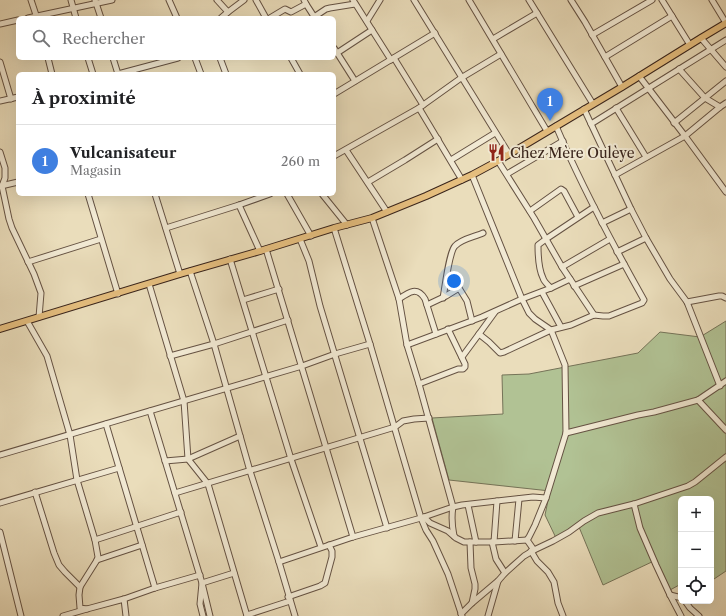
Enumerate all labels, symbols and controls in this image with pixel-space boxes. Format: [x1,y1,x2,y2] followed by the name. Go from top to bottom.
[16,16,336,60] search box
[30,27,52,49] icon: search
[62,29,145,48] text: Rechercher
[32,88,136,108] text: À proximité
[537,88,563,121] pin: 1
[70,143,176,162] text: Vulcanisateur
[487,143,507,163] restaurant icon: Chez Mère Oulèye
[510,144,635,162] place label: Chez Mère Oulèye
[42,153,48,169] text: 1
[281,153,320,169] text: 260 m
[70,162,121,178] text: Magasin
[444,271,464,291] your location
[678,496,714,604] map controls
[678,496,714,532] button: +
[678,532,714,568] button: −
[678,568,714,604] button: locate

